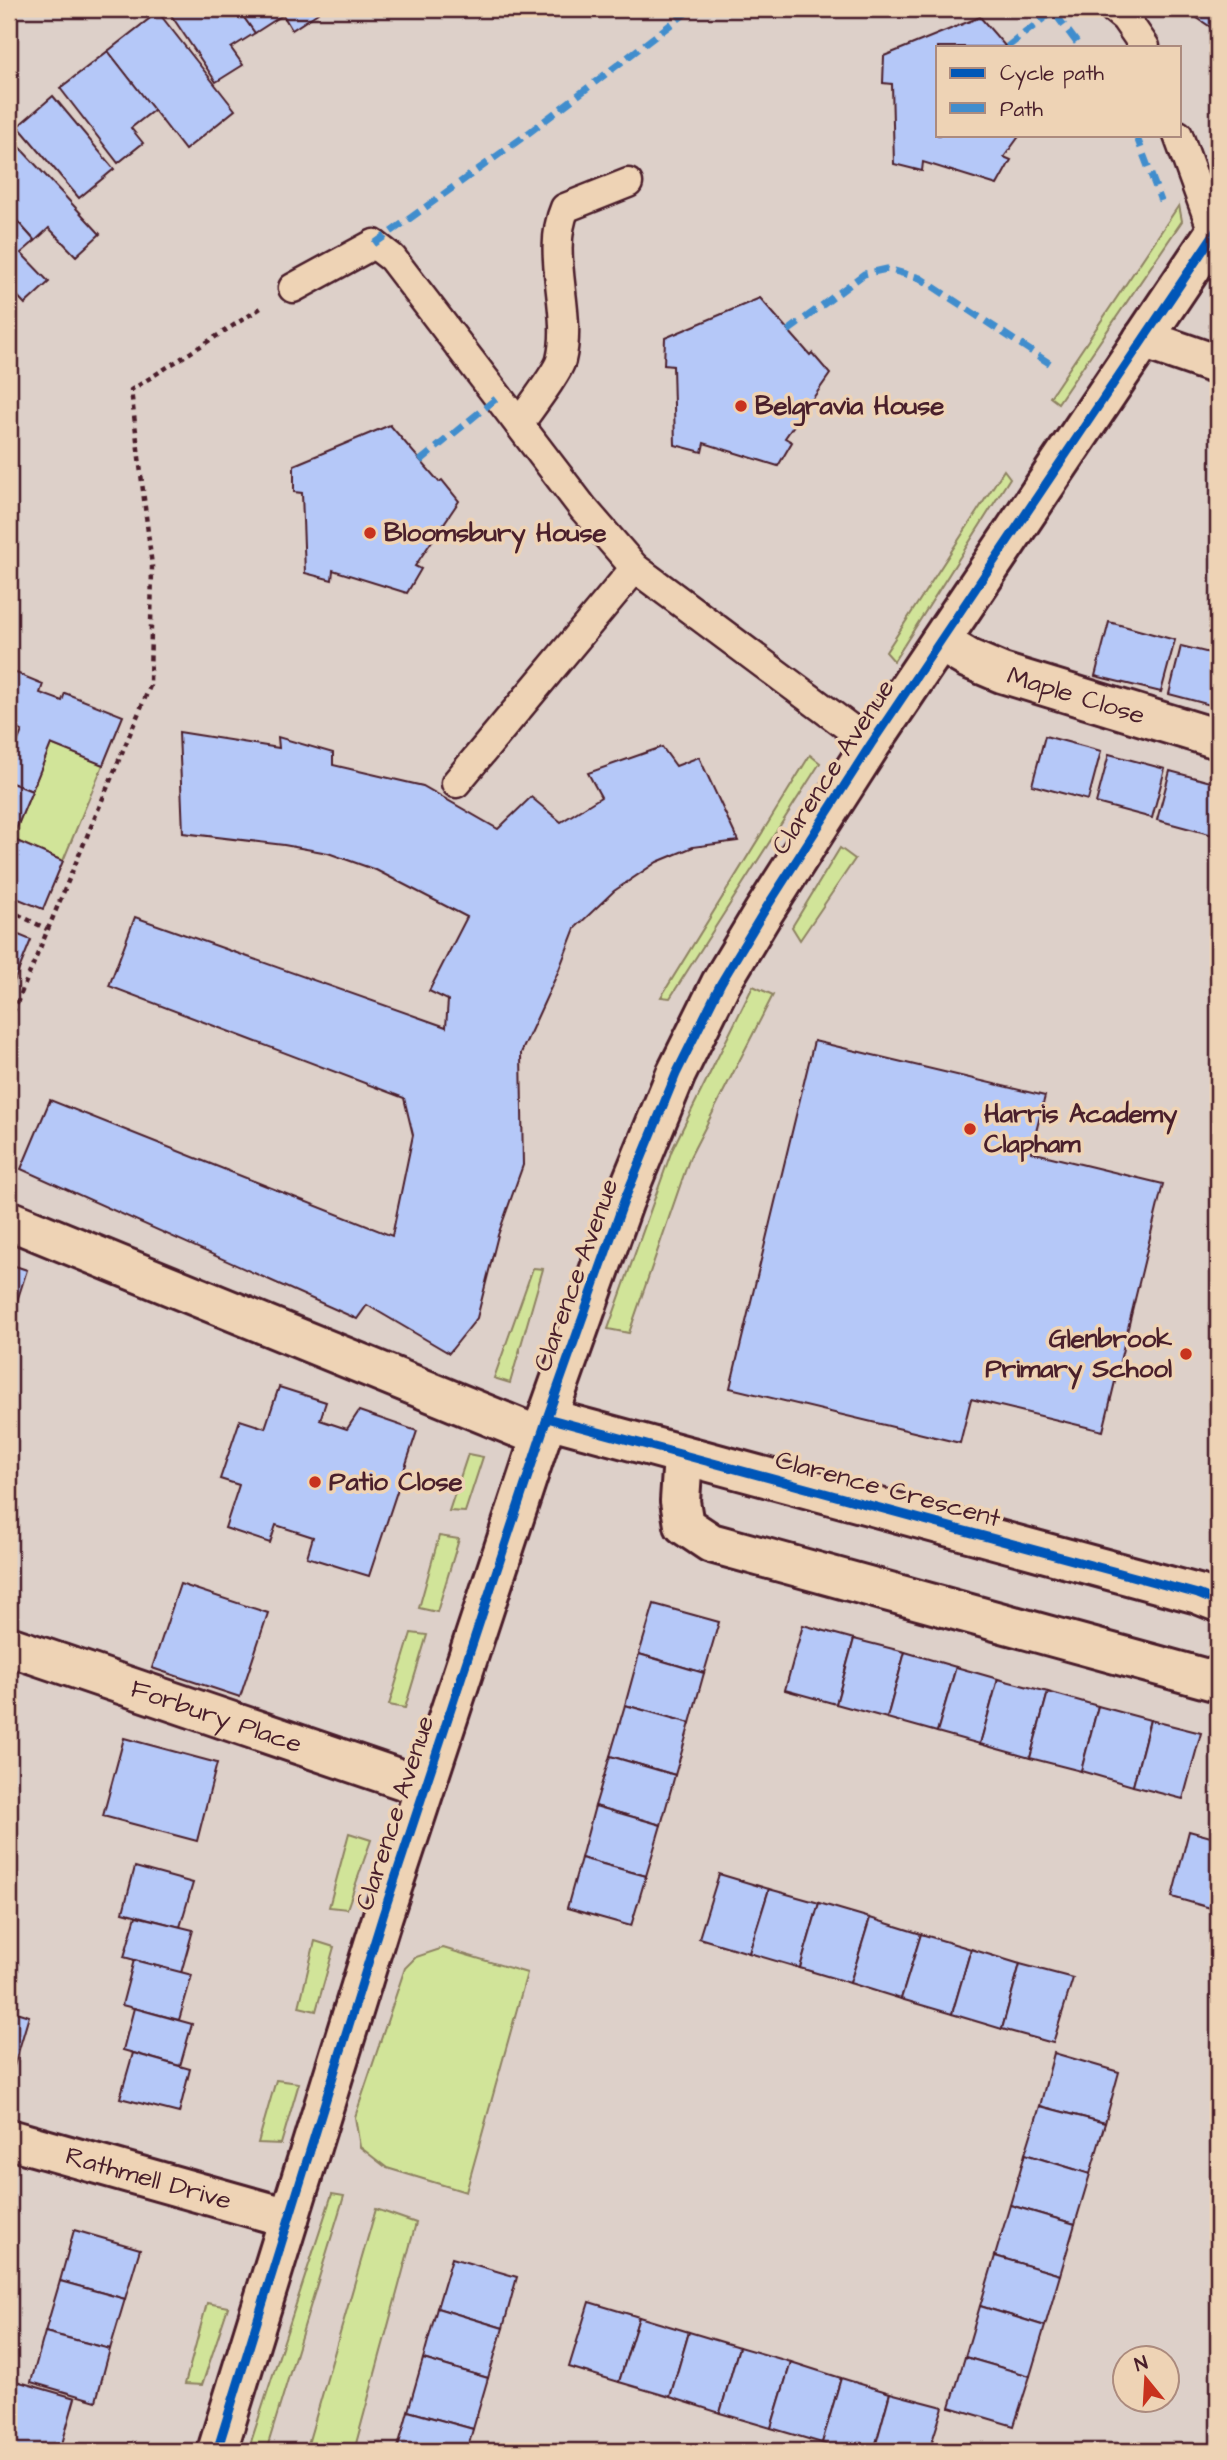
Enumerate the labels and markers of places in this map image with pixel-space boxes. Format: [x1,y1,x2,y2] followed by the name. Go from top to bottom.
[755,388,944,427] place label: Belgravia House
[733,398,749,414] marker: Belgravia House
[384,515,607,554] place label: Bloomsbury House
[362,525,378,541] marker: Bloomsbury House
[984,1096,1178,1162] place label: Harris Academy Clapham
[962,1121,978,1137] marker: Harris Academy Clapham
[985,1321,1173,1390] place label: Glenbrook Primary School
[1178,1346,1194,1362] marker: Glenbrook Primary School
[329,1464,463,1500] place label: Patio Close
[307,1474,323,1490] marker: Patio Close

